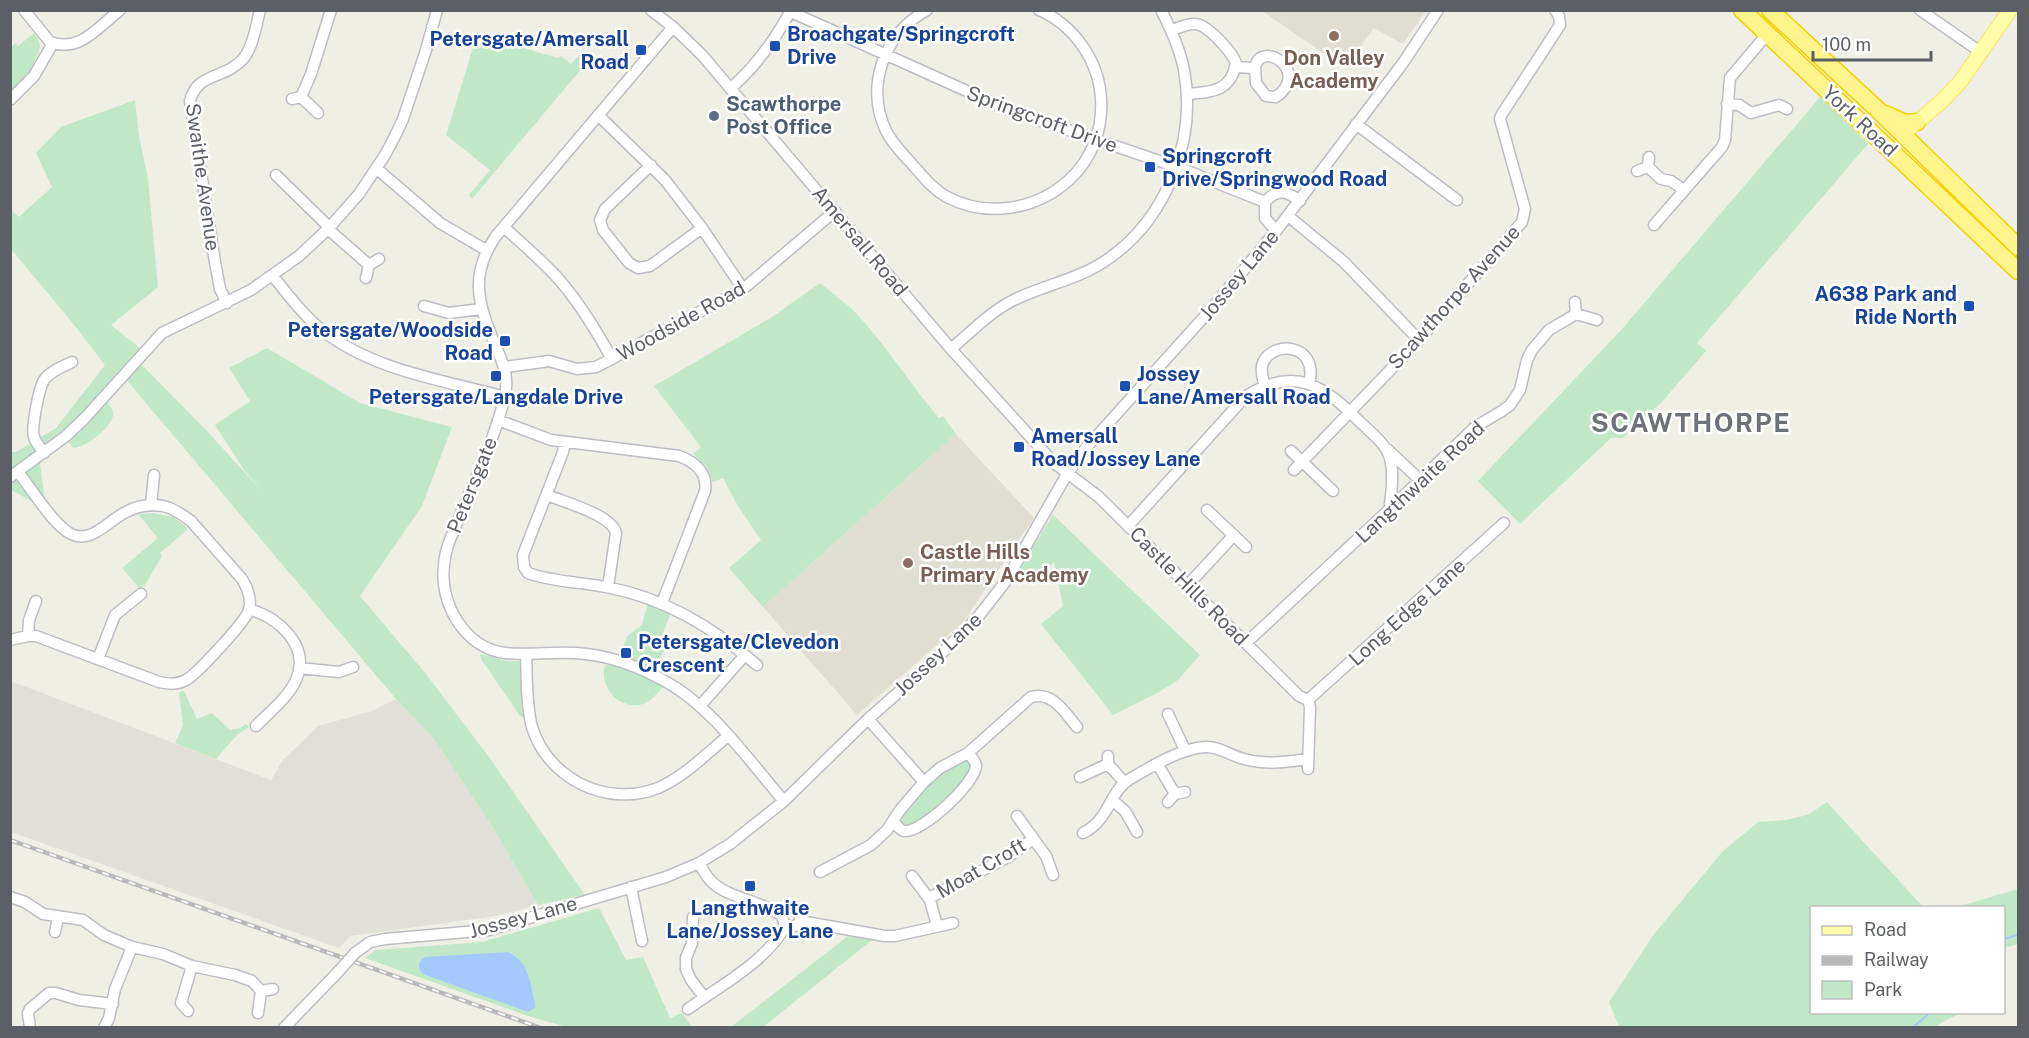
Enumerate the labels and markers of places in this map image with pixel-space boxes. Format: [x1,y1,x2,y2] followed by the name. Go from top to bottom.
[787,22,1015,69] place label: Broachgate/Springcroft Drive
[430,27,629,74] place label: Petersgate/Amersall Road
[1327,29,1341,43] marker: Don Valley Academy
[768,39,782,53] marker: Broachgate/Springcroft Drive
[634,43,648,57] marker: Petersgate/Amersall Road
[1283,46,1385,93] place label: Don Valley Academy
[726,92,841,139] place label: Scawthorpe Post Office
[707,109,721,123] marker: Scawthorpe Post Office
[1162,144,1387,191] place label: Springcroft Drive/Springwood Road
[1143,160,1157,174] marker: Springcroft Drive/Springwood Road
[1814,282,1957,329] place label: A638 Park and Ride North
[1962,299,1976,313] marker: A638 Park and Ride North
[287,318,493,365] place label: Petersgate/Woodside Road
[498,334,512,348] marker: Petersgate/Woodside Road
[1137,362,1331,409] place label: Jossey Lane/Amersall Road
[489,369,503,383] marker: Petersgate/Langdale Drive
[1118,379,1132,393] marker: Jossey Lane/Amersall Road
[369,385,623,409] place label: Petersgate/Langdale Drive
[1031,424,1201,471] place label: Amersall Road/Jossey Lane
[1012,440,1026,454] marker: Amersall Road/Jossey Lane
[920,540,1089,587] place label: Castle Hills Primary Academy
[901,556,915,570] marker: Castle Hills Primary Academy
[638,630,839,677] place label: Petersgate/Clevedon Crescent
[619,646,633,660] marker: Petersgate/Clevedon Crescent
[743,879,757,893] marker: Langthwaite Lane/Jossey Lane
[666,896,834,943] place label: Langthwaite Lane/Jossey Lane

